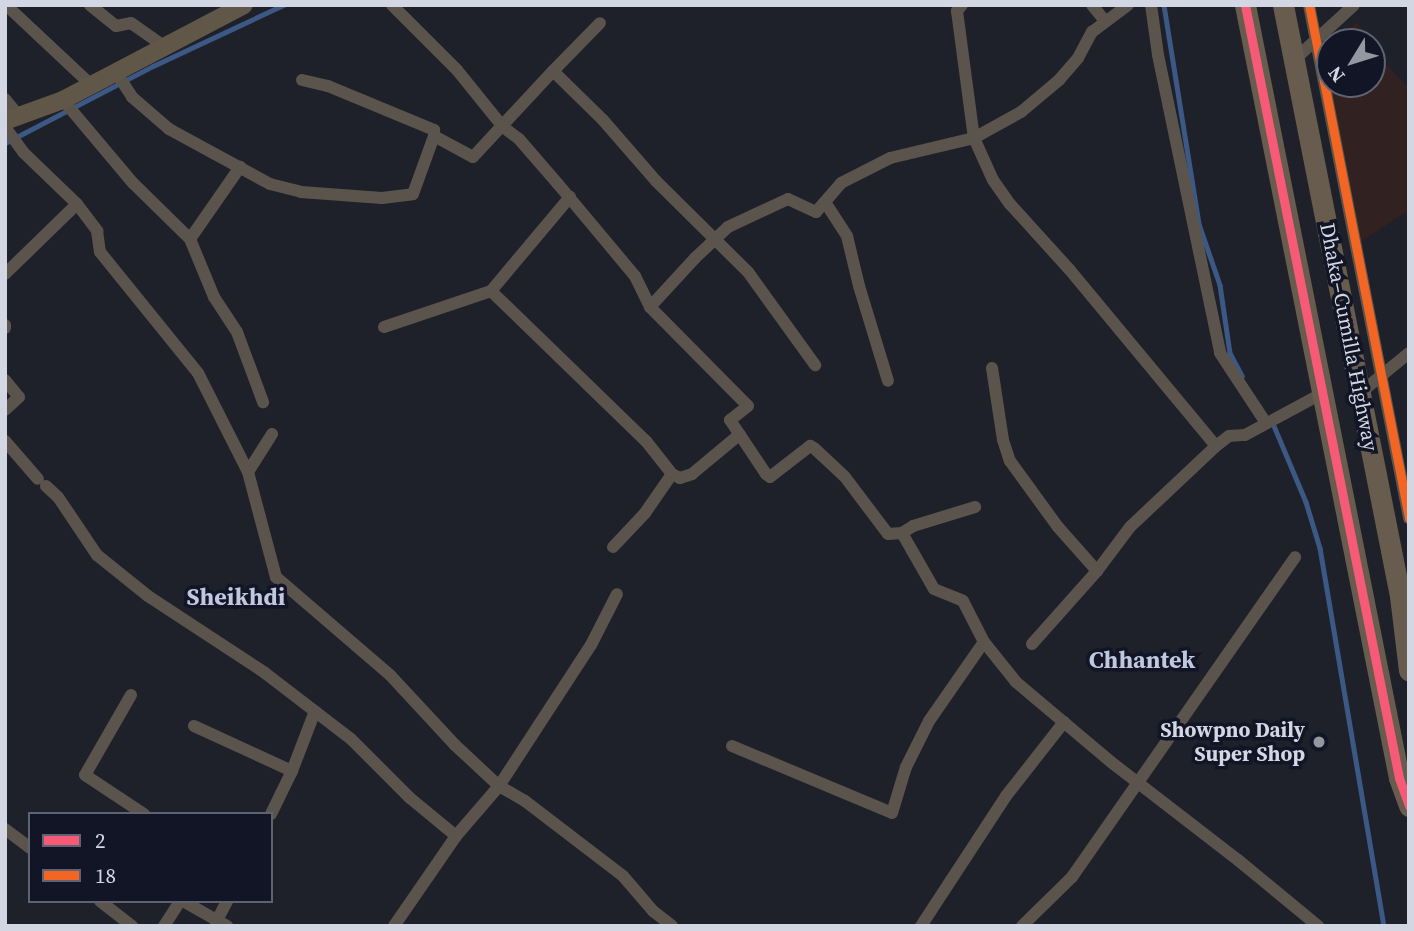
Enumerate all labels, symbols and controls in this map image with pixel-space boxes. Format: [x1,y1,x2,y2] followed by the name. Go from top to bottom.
[1316,28,1386,98] north arrow
[1322,61,1351,88] text: N
[1315,221,1383,453] street label: Dhaka–Cumilla Highway
[187,583,285,611] district label: Sheikhdi
[1089,646,1195,674] district label: Chhantek
[1160,717,1305,767] place label: Showpno Daily Super Shop
[1311,734,1327,750] marker: Showpno Daily Super Shop
[28,812,273,903] legend
[95,826,106,855] text: 2
[95,861,116,890] text: 18

